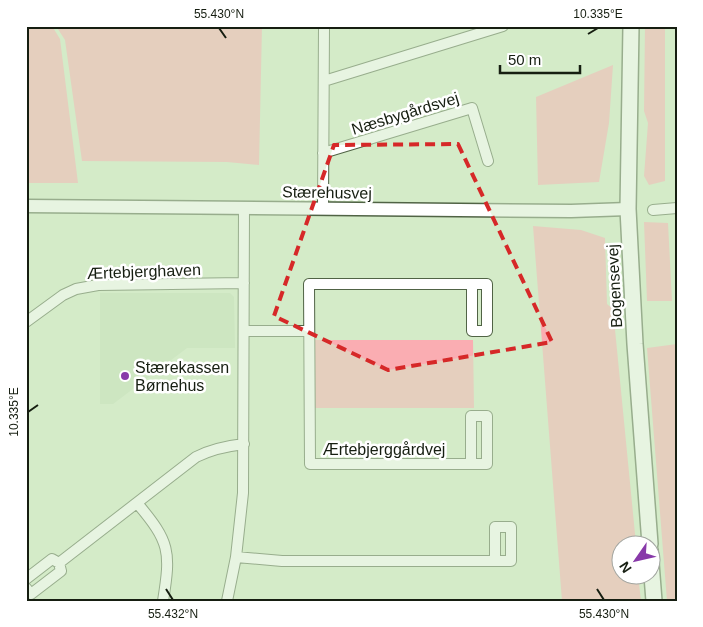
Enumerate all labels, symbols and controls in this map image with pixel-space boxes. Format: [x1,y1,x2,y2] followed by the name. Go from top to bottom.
[194,7,244,21] text: 55.430°N
[573,7,623,21] text: 10.335°E
[500,42,580,74] scale bar
[508,51,541,68] text: 50 m
[350,89,461,138] street label: Næsbygårdsvej
[282,183,372,202] street label: Stærehusvej
[604,244,625,328] street label: Bogensevej
[87,261,201,282] street label: Ærtebjerghaven
[135,359,229,394] place label: Stærekassen Børnehus
[119,370,131,382] marker: Stærekassen Børnehus
[7,387,21,437] text: 10.335°E
[323,441,445,458] street label: Ærtebjerggårdvej
[610,534,660,584] north arrow
[616,559,635,576] text: N
[148,607,198,621] text: 55.432°N
[579,607,629,621] text: 55.430°N

